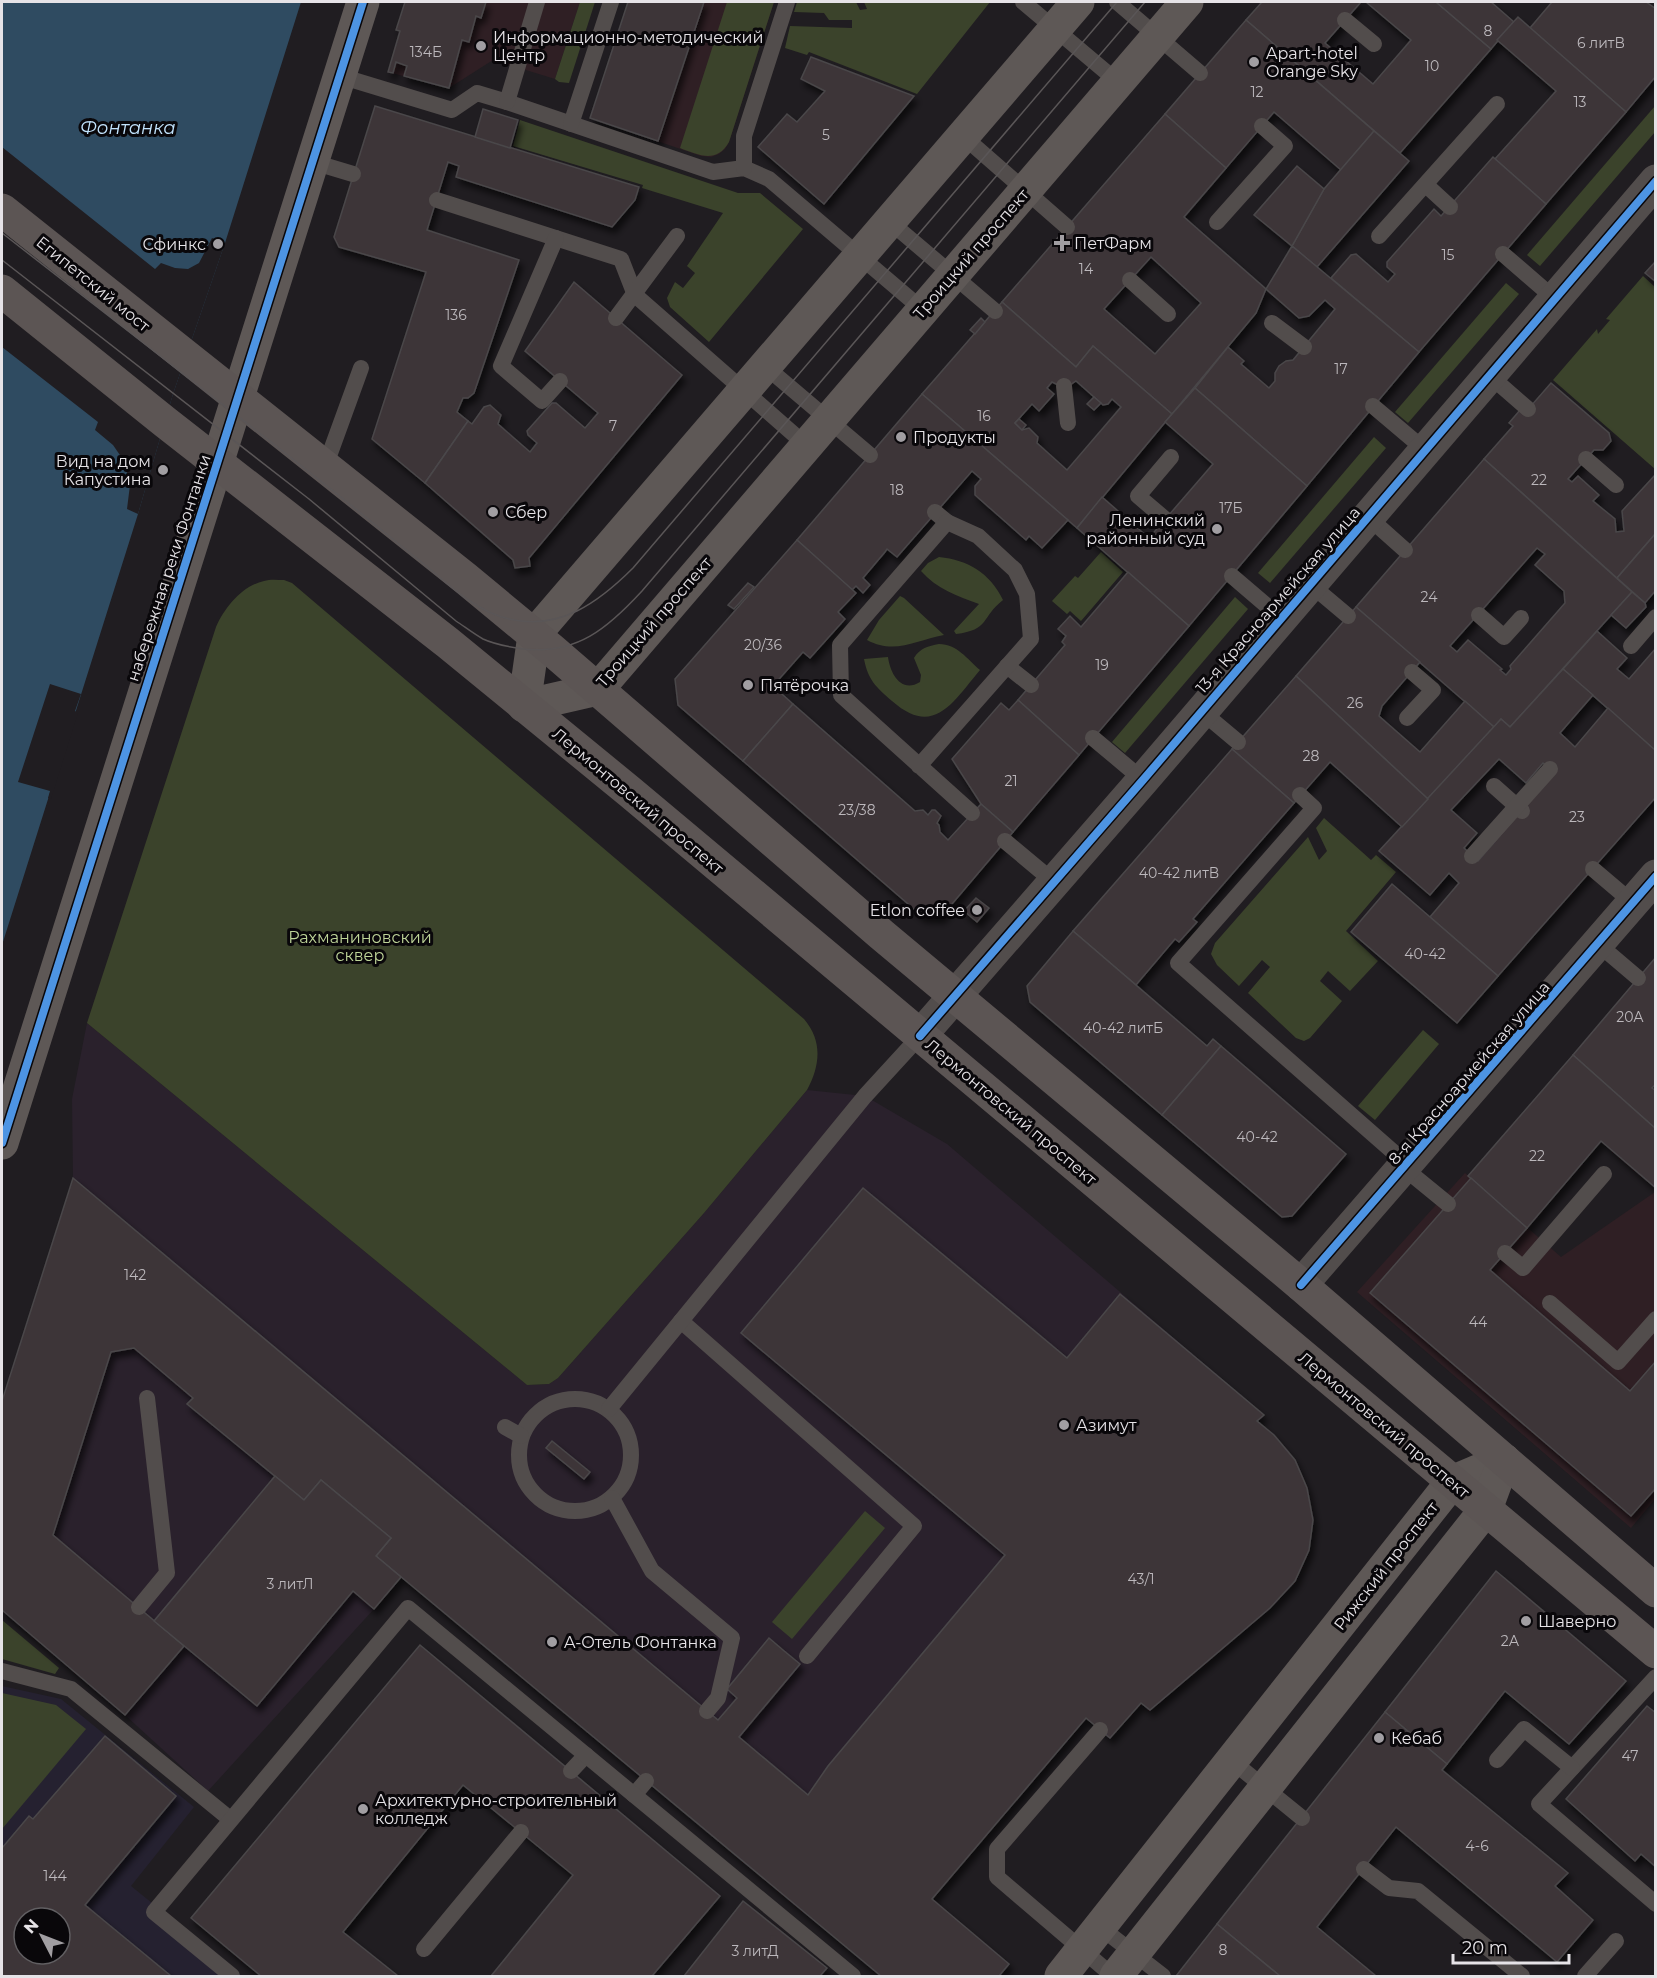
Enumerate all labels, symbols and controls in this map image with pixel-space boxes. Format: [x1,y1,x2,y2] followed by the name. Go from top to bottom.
[1484,22,1493,40] house number: 8
[493,28,764,65] place label: Информационно-методический Центр
[1577,34,1625,52] house number: 6 литВ
[474,39,488,53] marker: Информационно-методический Центр
[410,43,442,61] house number: 134Б
[1266,44,1358,81] place label: Apart-hotel Orange Sky
[1247,55,1261,69] marker: Apart-hotel Orange Sky
[1425,57,1439,75] house number: 10
[1250,83,1264,101] house number: 12
[1574,93,1587,111] house number: 13
[80,117,176,139] water label: Фонтанка
[822,126,830,144] house number: 5
[909,185,1033,323] street label: Троицкий проспект
[32,232,154,336] street label: Египетский мост
[1074,234,1152,253] place label: ПетФарм
[143,235,206,254] place label: Сфинкс
[1055,236,1069,250] marker: ПетФарм
[211,237,225,251] marker: Сфинкс
[1442,246,1455,264] house number: 15
[1079,260,1094,278] house number: 14
[445,306,467,324] house number: 136
[1334,360,1348,378] house number: 17
[977,407,991,425] house number: 16
[609,417,617,435] house number: 7
[913,428,996,447] place label: Продукты
[894,430,908,444] marker: Продукты
[56,452,151,489] place label: Вид на дом Капустина
[123,452,215,684] street label: набережная реки Фонтанки
[156,463,170,477] marker: Вид на дом Капустина
[1531,471,1547,489] house number: 22
[890,481,904,499] house number: 18
[1219,499,1243,517] house number: 17Б
[505,503,547,522] place label: Сбер
[1192,503,1364,697] street label: 13-я Красноармейская улица
[486,505,500,519] marker: Сбер
[1086,511,1205,548] place label: Ленинский районный суд
[1210,522,1224,536] marker: Ленинский районный суд
[592,553,716,691] street label: Троицкий проспект
[1421,588,1438,606] house number: 24
[744,636,782,654] house number: 20/36
[1095,656,1109,674] house number: 19
[760,676,849,695] place label: Пятёрочка
[741,678,755,692] marker: Пятёрочка
[1347,694,1364,712] house number: 26
[549,724,728,878] street label: Лермонтовский проспект
[1303,747,1320,765] house number: 28
[1004,772,1018,790] house number: 21
[838,801,876,819] house number: 23/38
[1569,808,1585,826] house number: 23
[1139,864,1219,882] house number: 40-42 литВ
[870,901,965,920] place label: Etlon coffee
[970,903,984,917] marker: Etlon coffee
[288,928,432,965] park label: Рахманиновский сквер
[1404,945,1446,963] house number: 40-42
[1384,978,1554,1168] street label: 8-я Красноармейская улица
[1616,1008,1644,1026] house number: 20А
[1083,1019,1163,1037] house number: 40-42 литБ
[922,1035,1101,1189] street label: Лермонтовский проспект
[1236,1128,1278,1146] house number: 40-42
[1529,1147,1545,1165] house number: 22
[124,1266,146,1284] house number: 142
[1469,1313,1488,1331] house number: 44
[1295,1348,1474,1502] street label: Лермонтовский проспект
[1076,1416,1137,1435] place label: Азимут
[1057,1418,1071,1432] marker: Азимут
[1330,1498,1442,1634] street label: Рижский проспект
[1127,1570,1155,1588] house number: 43/1
[266,1575,314,1593] house number: 3 литЛ
[1538,1612,1616,1631] place label: Шаверно
[1519,1614,1533,1628] marker: Шаверно
[1501,1632,1520,1650] house number: 2А
[564,1633,717,1652] place label: A-Отель Фонтанка
[545,1635,559,1649] marker: A-Отель Фонтанка
[1391,1729,1442,1748] place label: Кебаб
[1372,1731,1386,1745] marker: Кебаб
[1622,1747,1638,1765] house number: 47
[375,1791,617,1828] place label: Архитектурно-строительный колледж
[356,1802,370,1816] marker: Архитектурно-строительный колледж
[1465,1837,1489,1855] house number: 4-6
[43,1867,68,1885] house number: 144
[12,1906,72,1966] north arrow
[20,1915,43,1937] text: N
[1453,1927,1568,1965] scale bar
[1462,1937,1508,1959] text: 20 m
[1219,1941,1228,1959] house number: 8
[731,1942,779,1960] house number: 3 литД

